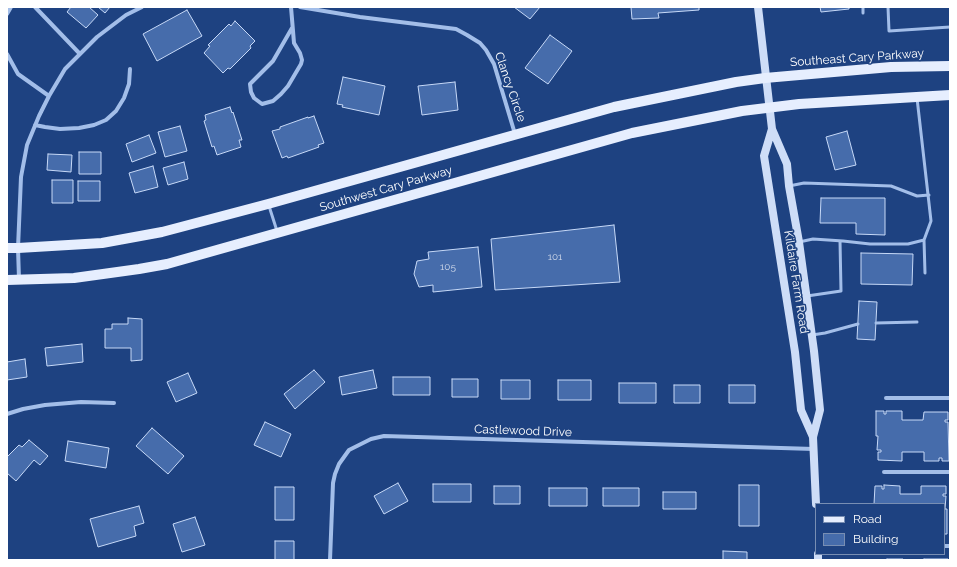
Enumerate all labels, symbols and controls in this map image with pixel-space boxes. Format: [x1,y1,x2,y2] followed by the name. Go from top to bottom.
[789,46,925,70] street label: Southeast Cary Parkway
[491,50,529,124] street label: Clancy Circle
[318,163,454,215] street label: Southwest Cary Parkway
[781,229,811,335] street label: Kildaire Farm Road
[548,251,562,263] house number: 101
[440,261,456,273] house number: 105
[474,422,572,440] street label: Castlewood Drive
[815,503,945,555] legend
[853,512,882,526] text: Road
[853,532,899,546] text: Building

